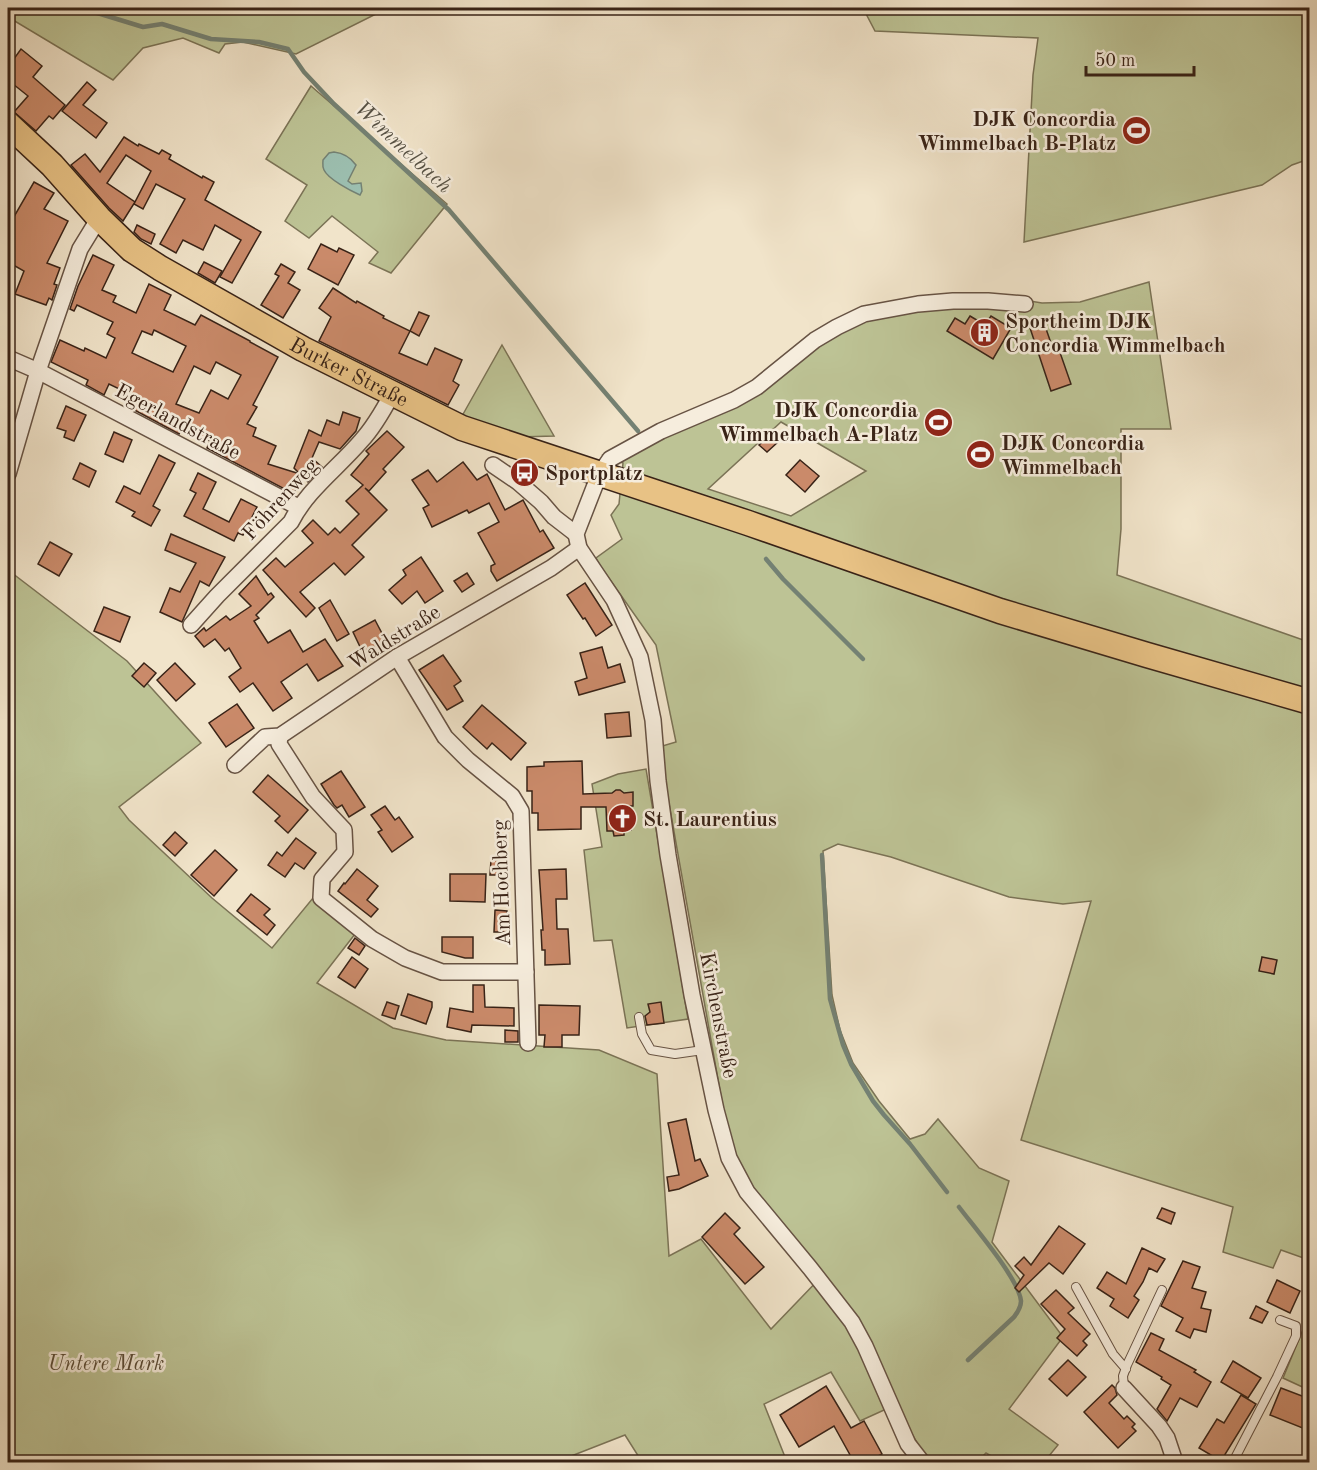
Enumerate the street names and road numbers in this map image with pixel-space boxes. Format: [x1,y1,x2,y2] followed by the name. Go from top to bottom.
[285,335,411,411] street label: Burker Straße
[111,381,243,464] street label: Egerlandstraße
[239,455,323,545] street label: Föhrenweg
[345,602,444,675] street label: Waldstraße
[490,819,515,947] street label: Am Hochberg
[695,951,740,1080] street label: Kirchenstraße

